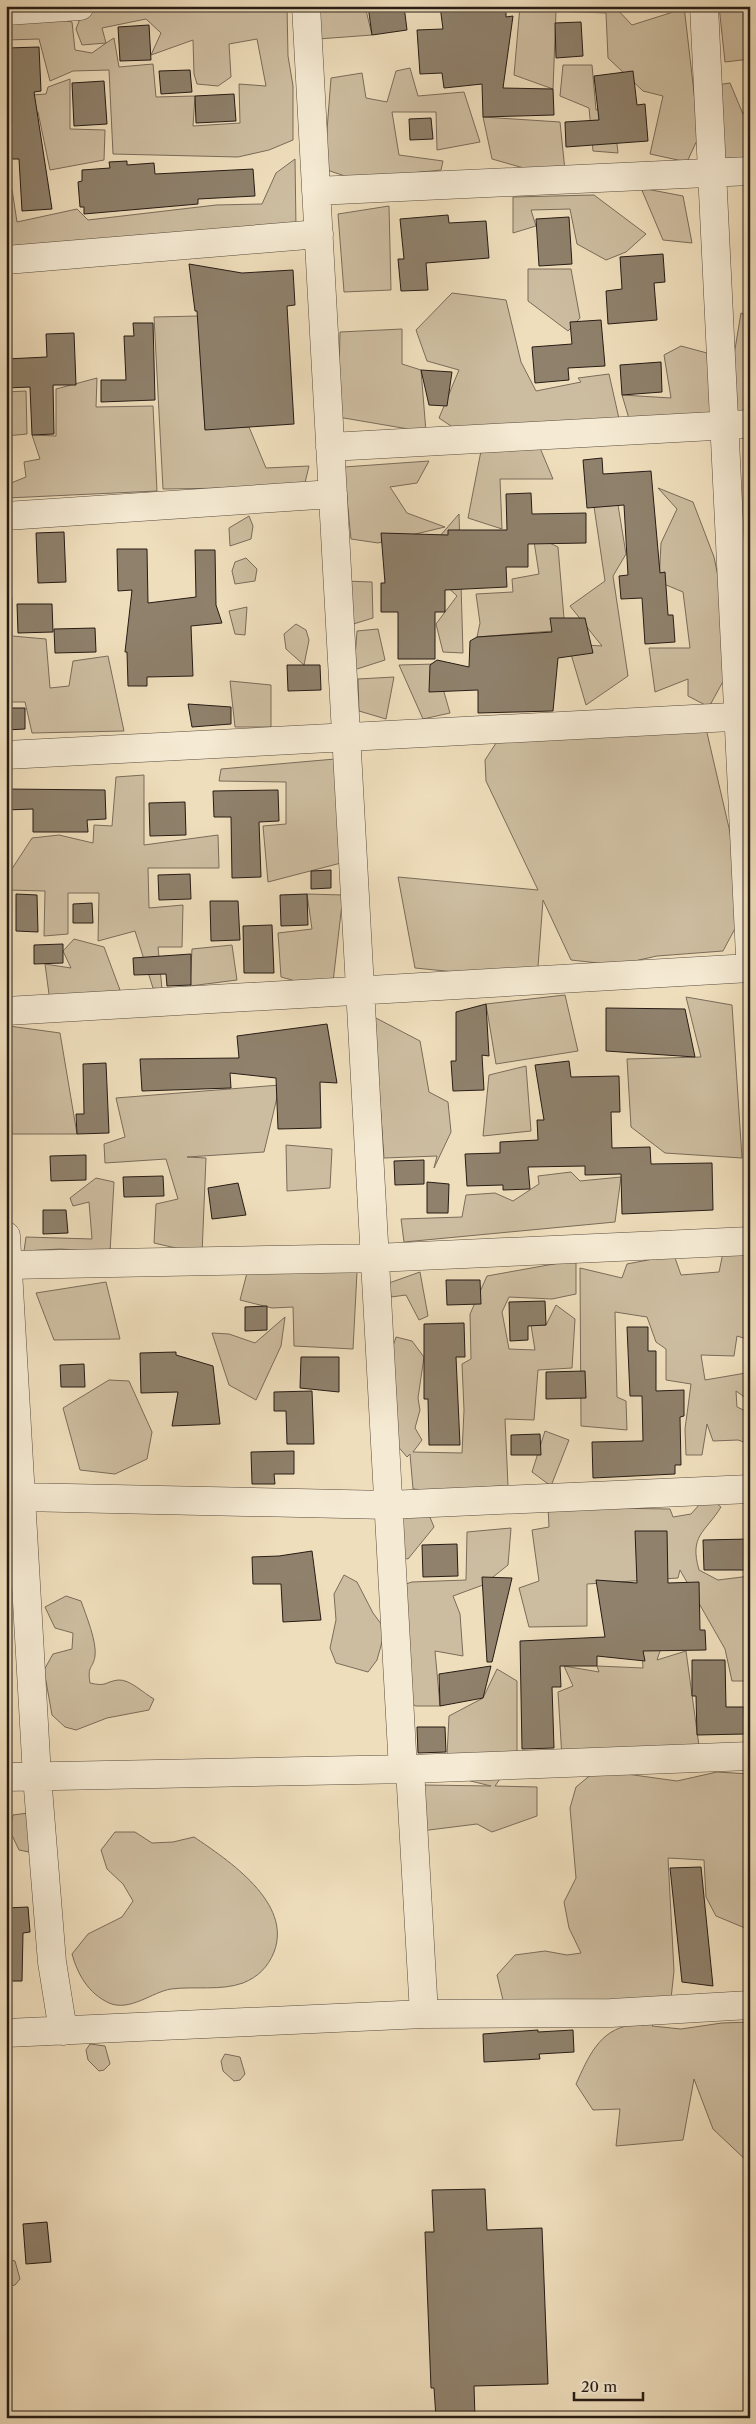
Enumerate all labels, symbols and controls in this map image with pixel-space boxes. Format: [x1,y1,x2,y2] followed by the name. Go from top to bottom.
[574,2369,642,2401] scale bar
[581,2377,617,2396] text: 20 m

